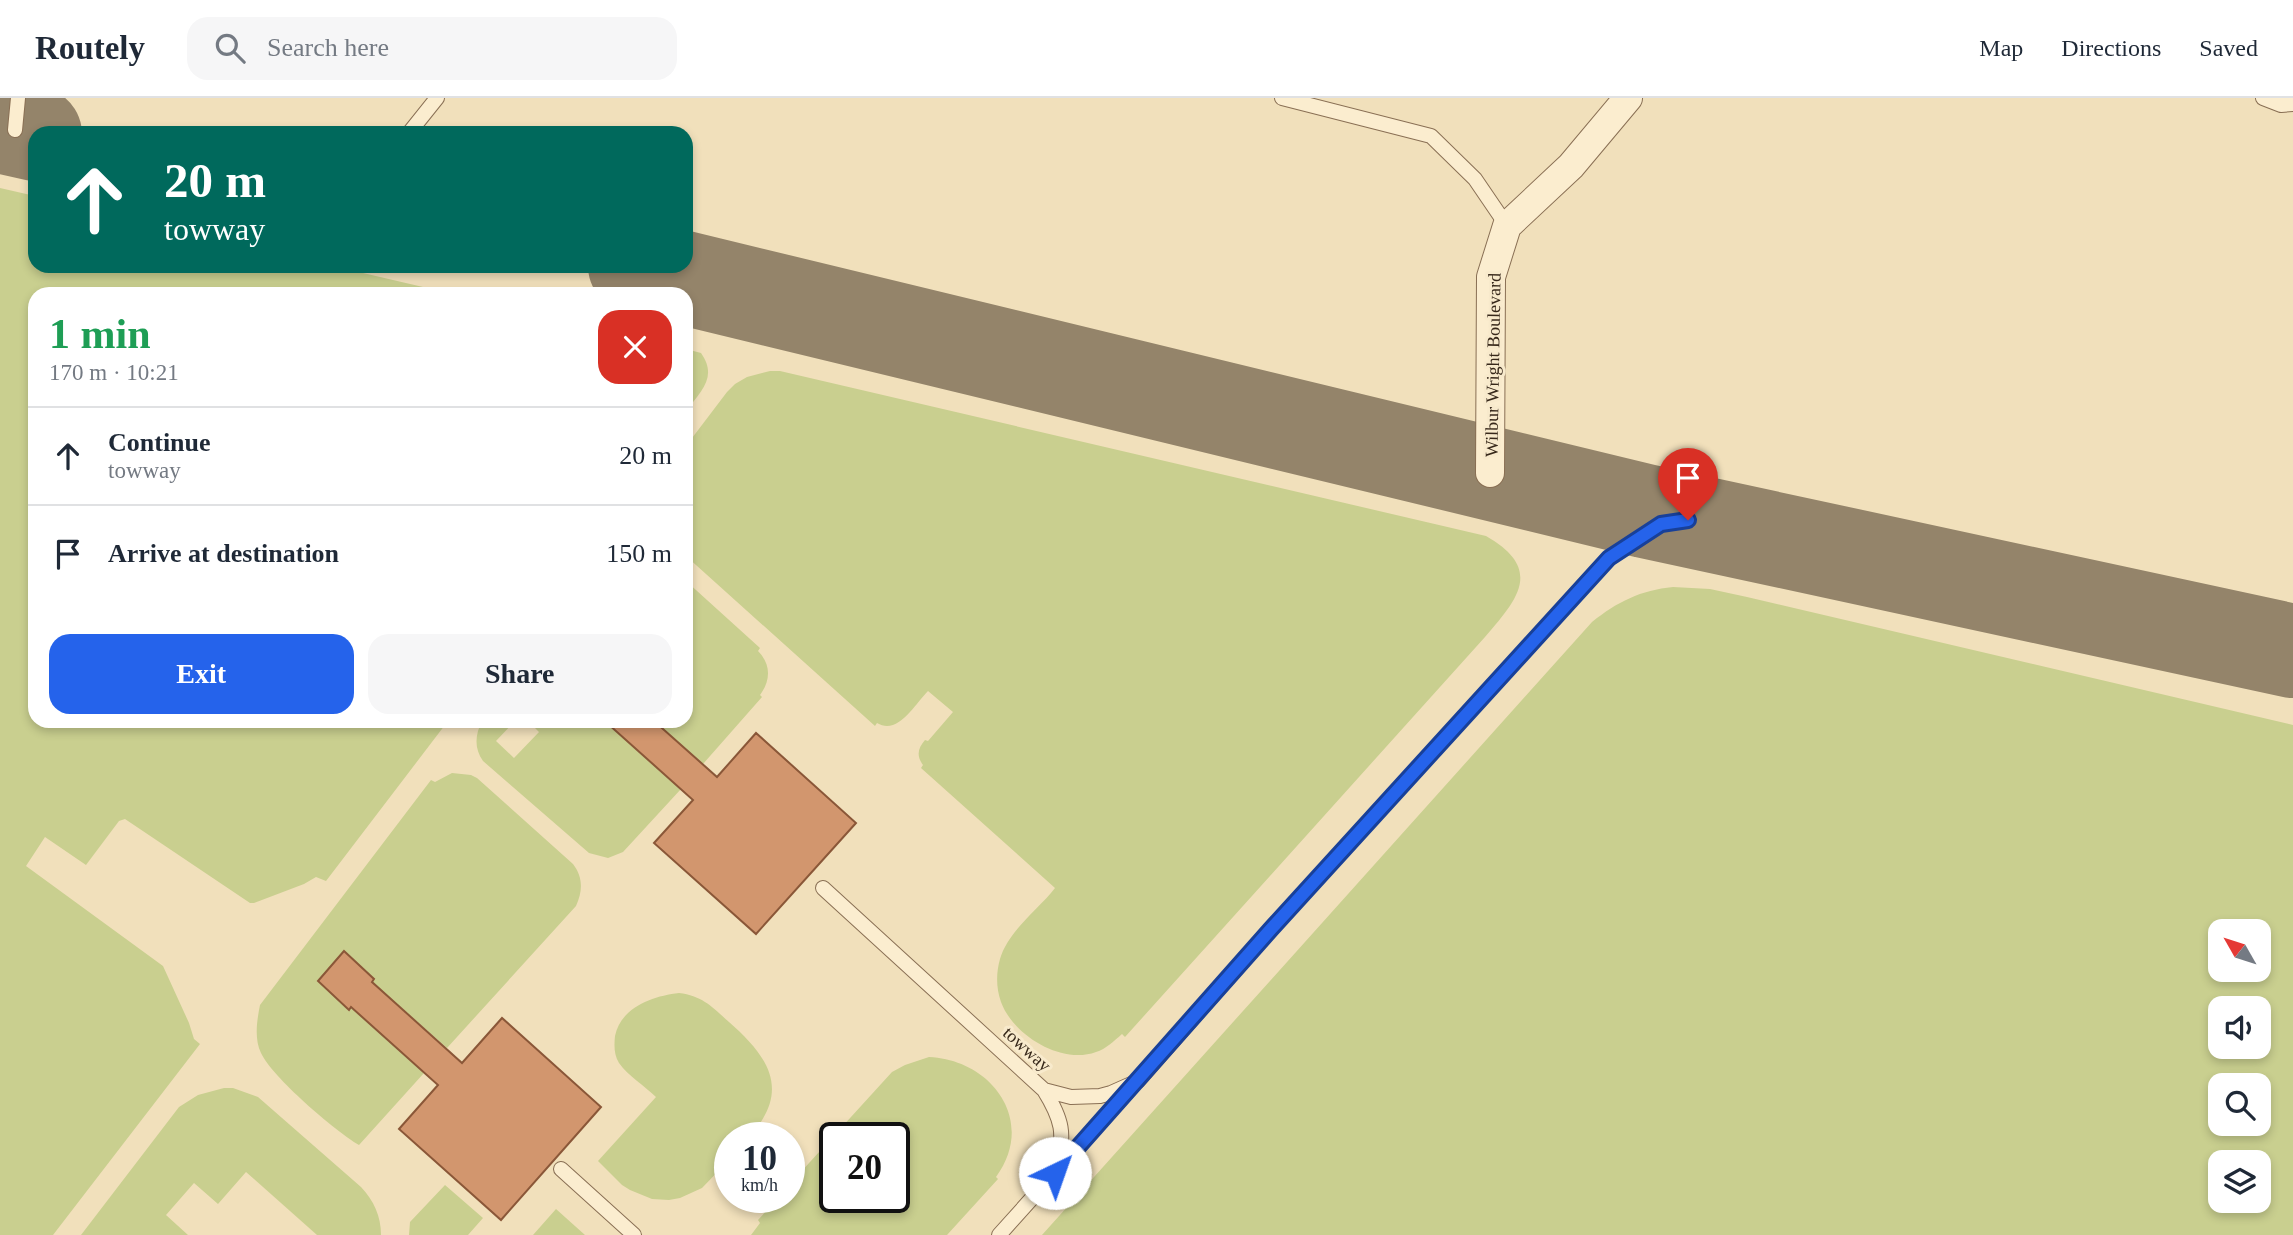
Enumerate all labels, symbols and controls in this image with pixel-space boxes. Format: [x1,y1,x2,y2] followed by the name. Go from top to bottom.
[187,17,677,80] search box
[211,29,249,67] icon: search
[35,30,145,66] text: Routely
[267,33,389,62] text: Search here
[1979,35,2023,61] text: Map
[2061,35,2161,61] text: Directions
[2199,35,2258,61] text: Saved
[164,153,266,208] text: 20 m
[49,154,140,245] icon: ahead
[164,211,265,247] text: towway
[1481,273,1505,457] street label: Wilbur Wright Boulevard
[598,310,672,384] button: close
[49,311,151,357] text: 1 min
[49,360,179,385] text: 170 m · 10:21
[108,428,211,457] text: Continue
[49,437,87,475] icon: ahead
[619,441,672,470] text: 20 m
[1658,448,1718,520] pin
[108,458,181,483] text: towway
[1669,459,1707,497] icon: arrive
[49,535,87,573] icon: arrive
[108,539,339,568] text: Arrive at destination
[606,539,672,568] text: 150 m
[49,634,354,714] button: Exit
[368,634,672,714] button: Share
[2208,919,2272,982] north arrow
[2208,919,2271,1213] map controls
[2208,996,2271,1059] button: sound
[999,1022,1055,1076] street label: towway
[2208,1073,2271,1136] button: search
[819,1122,910,1213] speed limit sign: 20
[1018,1136,1092,1210] position arrow
[742,1139,777,1178] text: 10
[2208,1150,2271,1213] button: layers
[741,1175,778,1195] text: km/h

